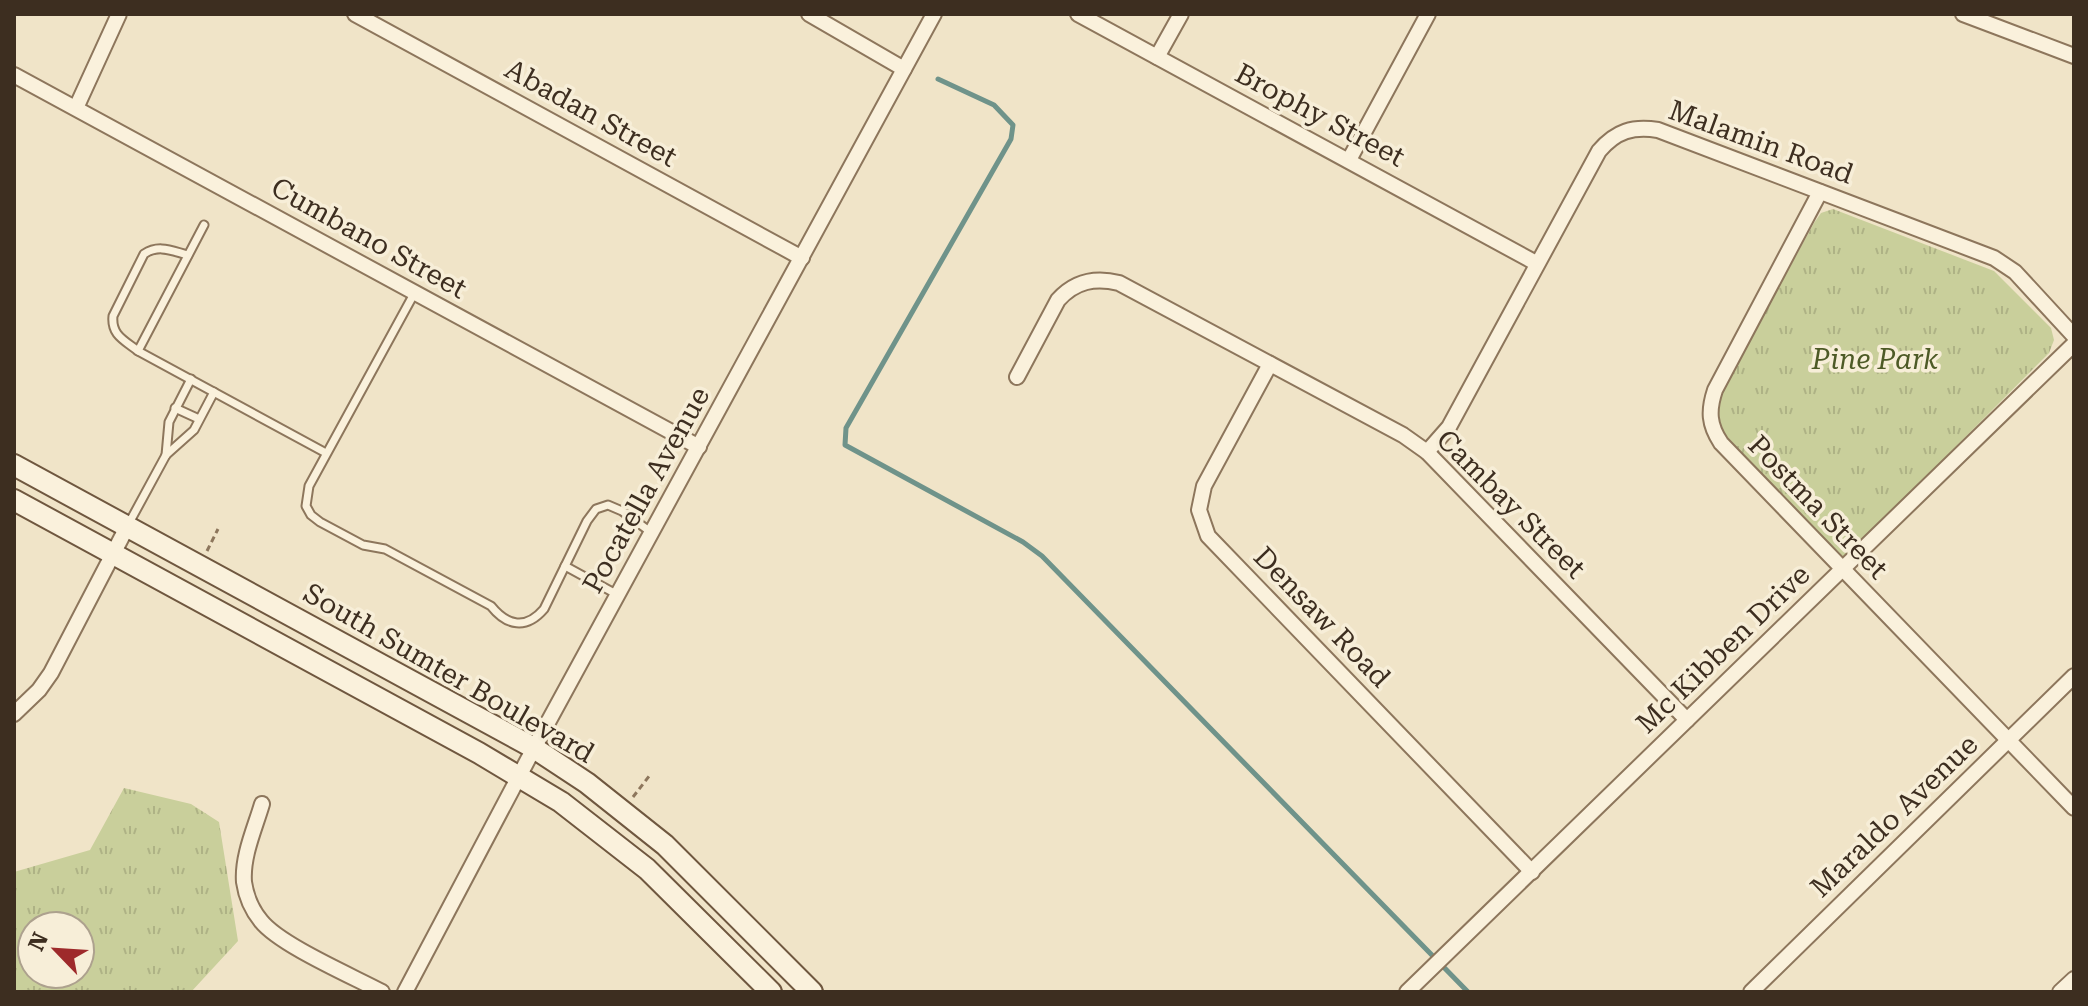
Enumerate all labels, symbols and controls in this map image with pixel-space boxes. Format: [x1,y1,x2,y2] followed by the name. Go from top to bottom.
[499,52,683,174] street label: Abadan Street
[1230,56,1410,174] street label: Brophy Street
[1664,93,1858,191] street label: Malamin Road
[265,171,473,305] street label: Cumbano Street
[1811,343,1939,376] park label: Pine Park
[576,381,716,599] street label: Pocatella Avenue
[1430,423,1592,585] street label: Cambay Street
[1741,428,1895,586] street label: Postma Street
[1247,540,1397,694] street label: Densaw Road
[1629,558,1817,740] street label: Mc Kibben Drive
[298,576,600,770] street label: South Sumter Boulevard
[1804,728,1984,904] street label: Maraldo Avenue
[16,910,96,990] north arrow
[23,929,53,955] text: N

